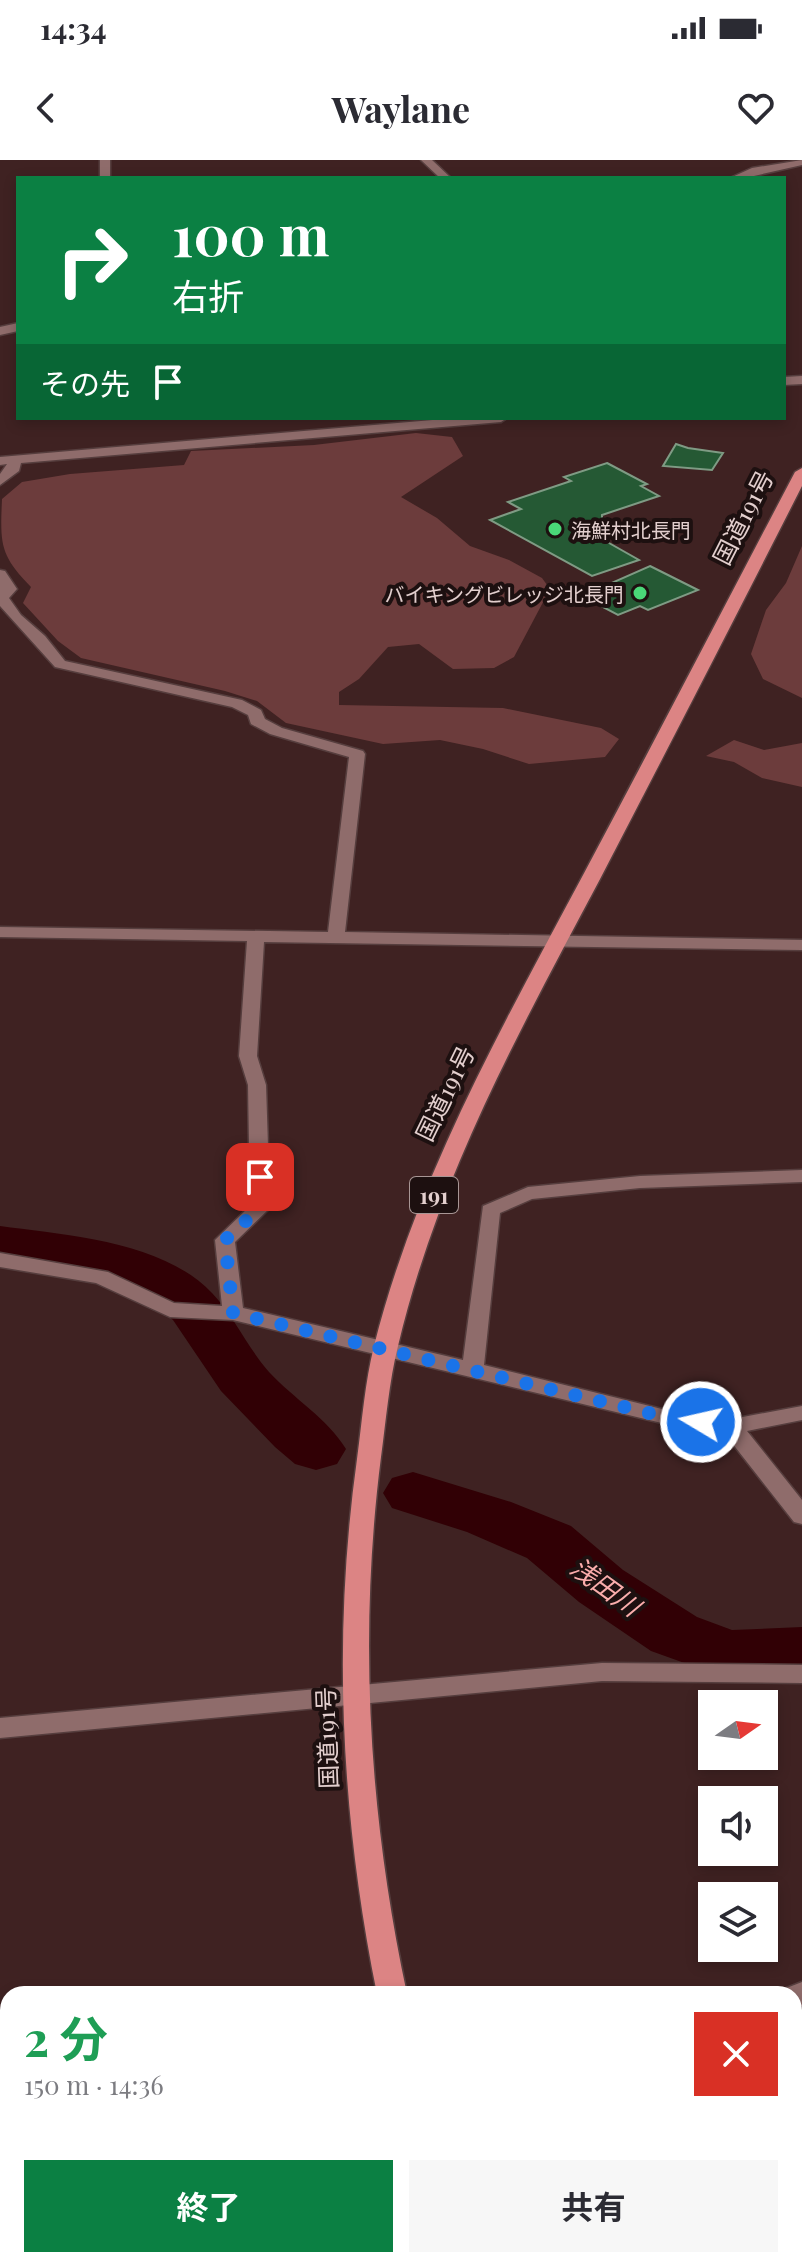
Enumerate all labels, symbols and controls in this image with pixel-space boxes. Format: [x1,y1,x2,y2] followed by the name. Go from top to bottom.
[40,8,107,48] text: 14:34
[332,84,470,132] text: Waylane
[24,86,68,130] icon: back
[734,86,778,130] icon: heart
[172,196,329,271] text: 100 m
[40,208,144,312] icon: right
[172,271,244,319] text: 右折
[146,360,190,404] icon: arrive
[40,363,130,403] text: その先
[705,464,779,570] street label: 国道191号
[571,516,691,543] place label: 海鮮村北長門
[546,520,564,538] marker: 海鮮村北長門
[385,580,624,607] place label: バイキングビレッジ北長門
[631,584,649,602] marker: バイキングビレッジ北長門
[407,1040,481,1146] street label: 国道191号
[226,1143,294,1211] pin
[238,1155,282,1199] icon: arrive
[410,1177,458,1213] road number: 191
[659,1380,743,1464] position arrow
[564,1549,650,1625] water label: 浅田川
[308,1686,344,1790] street label: 国道191号
[698,1690,778,1770] north arrow
[698,1690,778,1962] map controls
[698,1786,778,1866] button: sound
[698,1882,778,1962] button: layers
[24,2005,108,2069] text: 2 分
[694,2012,778,2096] button: close
[24,2067,164,2102] text: 150 m · 14:36
[24,2160,393,2252] button: 終了
[409,2160,778,2252] button: 共有

